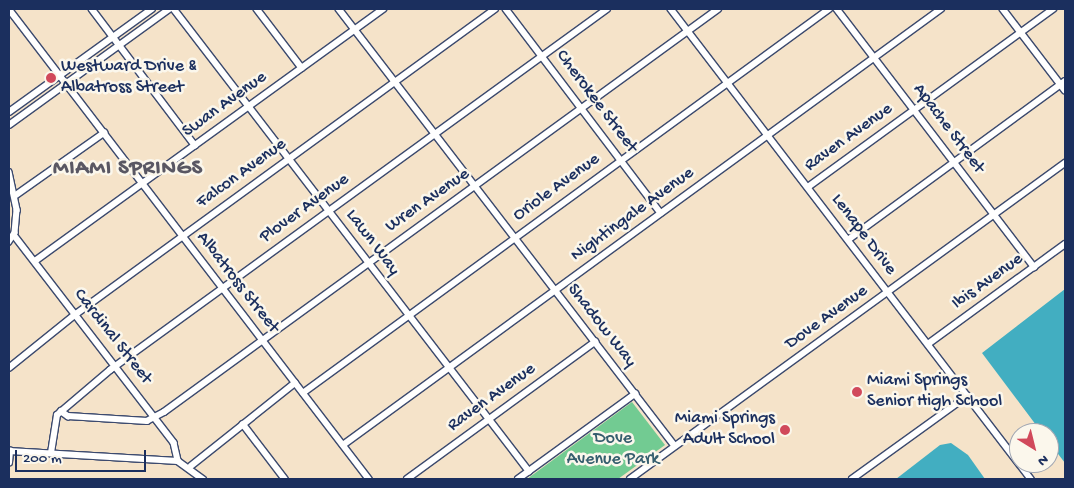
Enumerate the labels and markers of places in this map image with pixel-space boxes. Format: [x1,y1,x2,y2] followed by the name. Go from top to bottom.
[61,57,196,100] place label: Westward Drive & Albatross Street
[45,72,57,84] marker: Westward Drive & Albatross Street
[867,371,1002,414] place label: Miami Springs Senior High School
[851,386,863,398] marker: Miami Springs Senior High School
[675,409,775,452] place label: Miami Springs Adult School
[779,424,791,436] marker: Miami Springs Adult School

